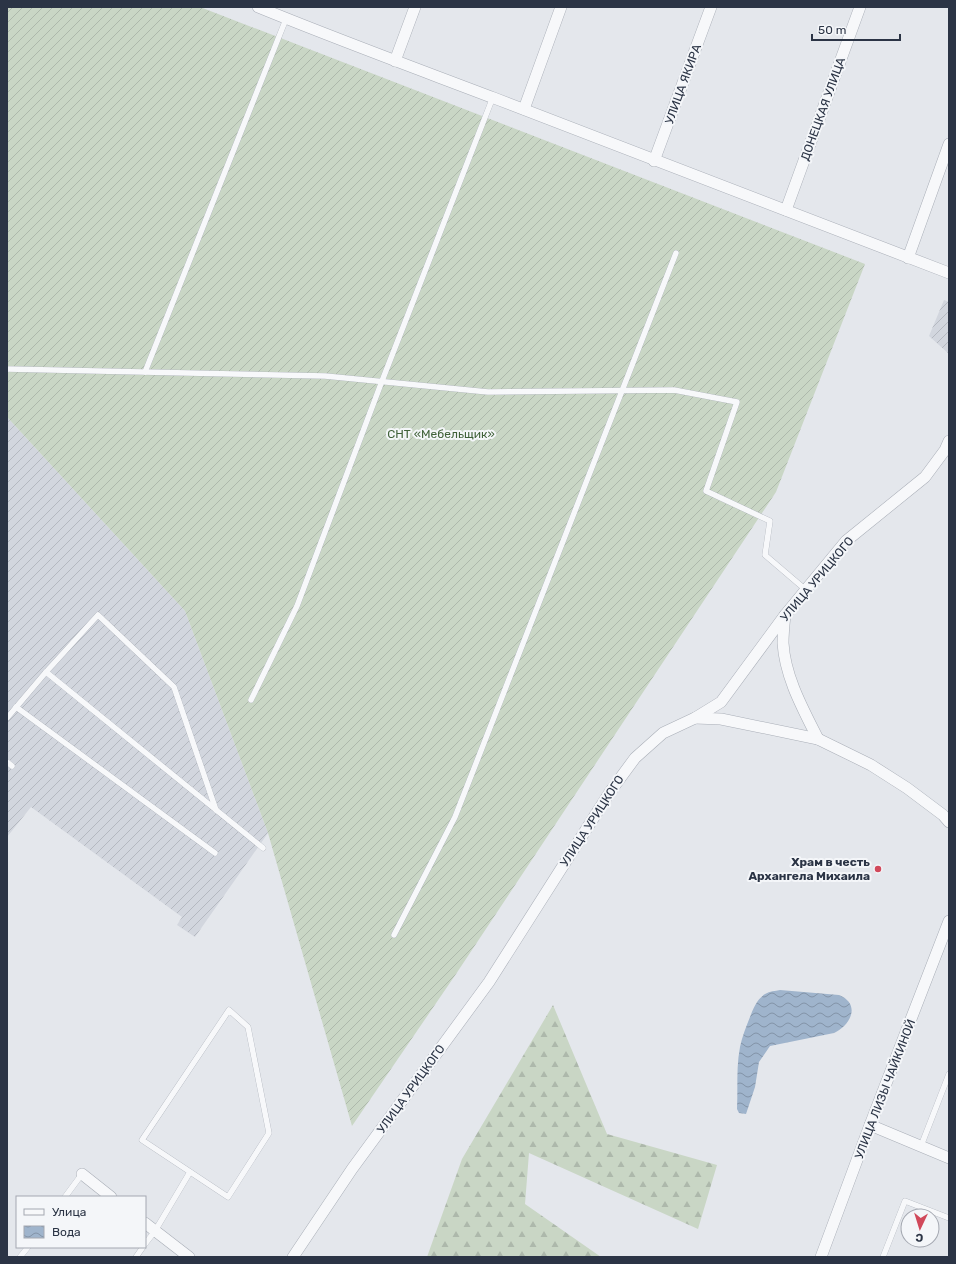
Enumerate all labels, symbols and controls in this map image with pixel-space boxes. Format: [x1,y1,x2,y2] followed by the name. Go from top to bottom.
[812,16,900,42] scale bar
[818,23,846,37] text: 50 m
[662,42,704,126] street label: УЛИЦА ЯКИРА
[798,56,848,162] street label: ДОНЕЦКАЯ УЛИЦА
[387,427,495,441] park label: СНТ «Мебельщик»
[778,534,856,624] street label: УЛИЦА УРИЦКОГО
[557,773,627,869] street label: УЛИЦА УРИЦКОГО
[748,855,870,883] place label: Храм в честь Архангела Михаила
[873,864,883,874] marker: Храм в честь Архангела Михаила
[852,1017,918,1161] street label: УЛИЦА ЛИЗЫ ЧАЙКИНОЙ
[374,1042,448,1136] street label: УЛИЦА УРИЦКОГО
[16,1196,146,1248] legend
[52,1205,86,1219] text: Улица
[900,1208,940,1248] north arrow
[52,1225,81,1239] text: Вода
[915,1231,924,1244] text: С

